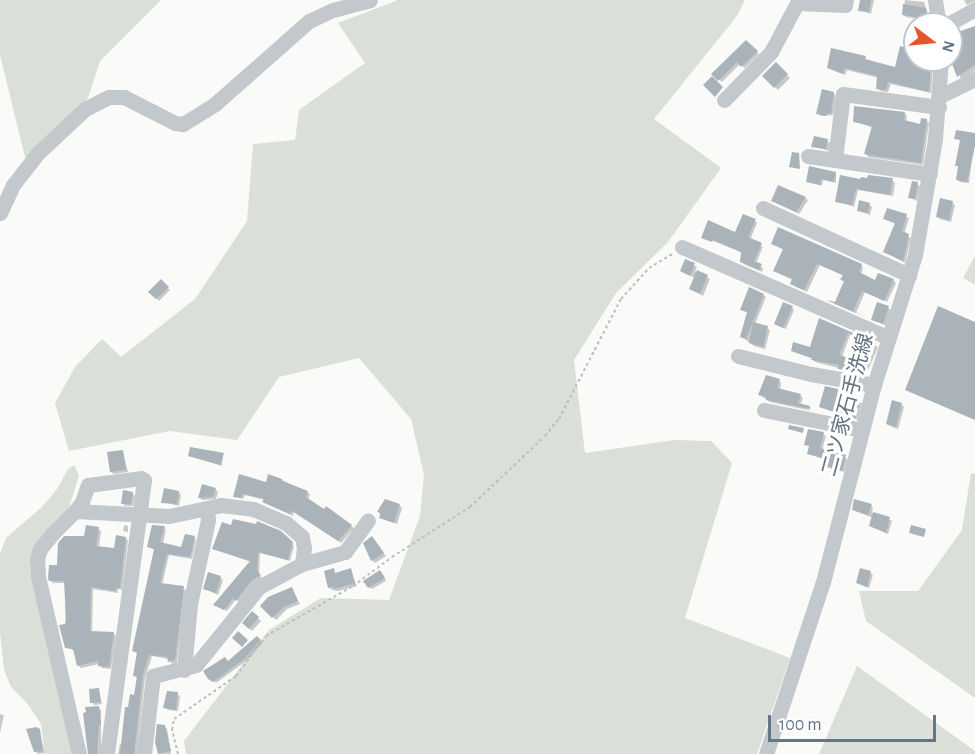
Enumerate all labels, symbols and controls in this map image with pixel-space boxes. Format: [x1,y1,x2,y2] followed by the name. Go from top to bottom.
[903,12,963,72] north arrow
[939,39,958,54] text: N
[817,331,879,479] street label: 二ツ家石手洗線
[771,703,939,741] scale bar
[779,716,822,734] text: 100 m

